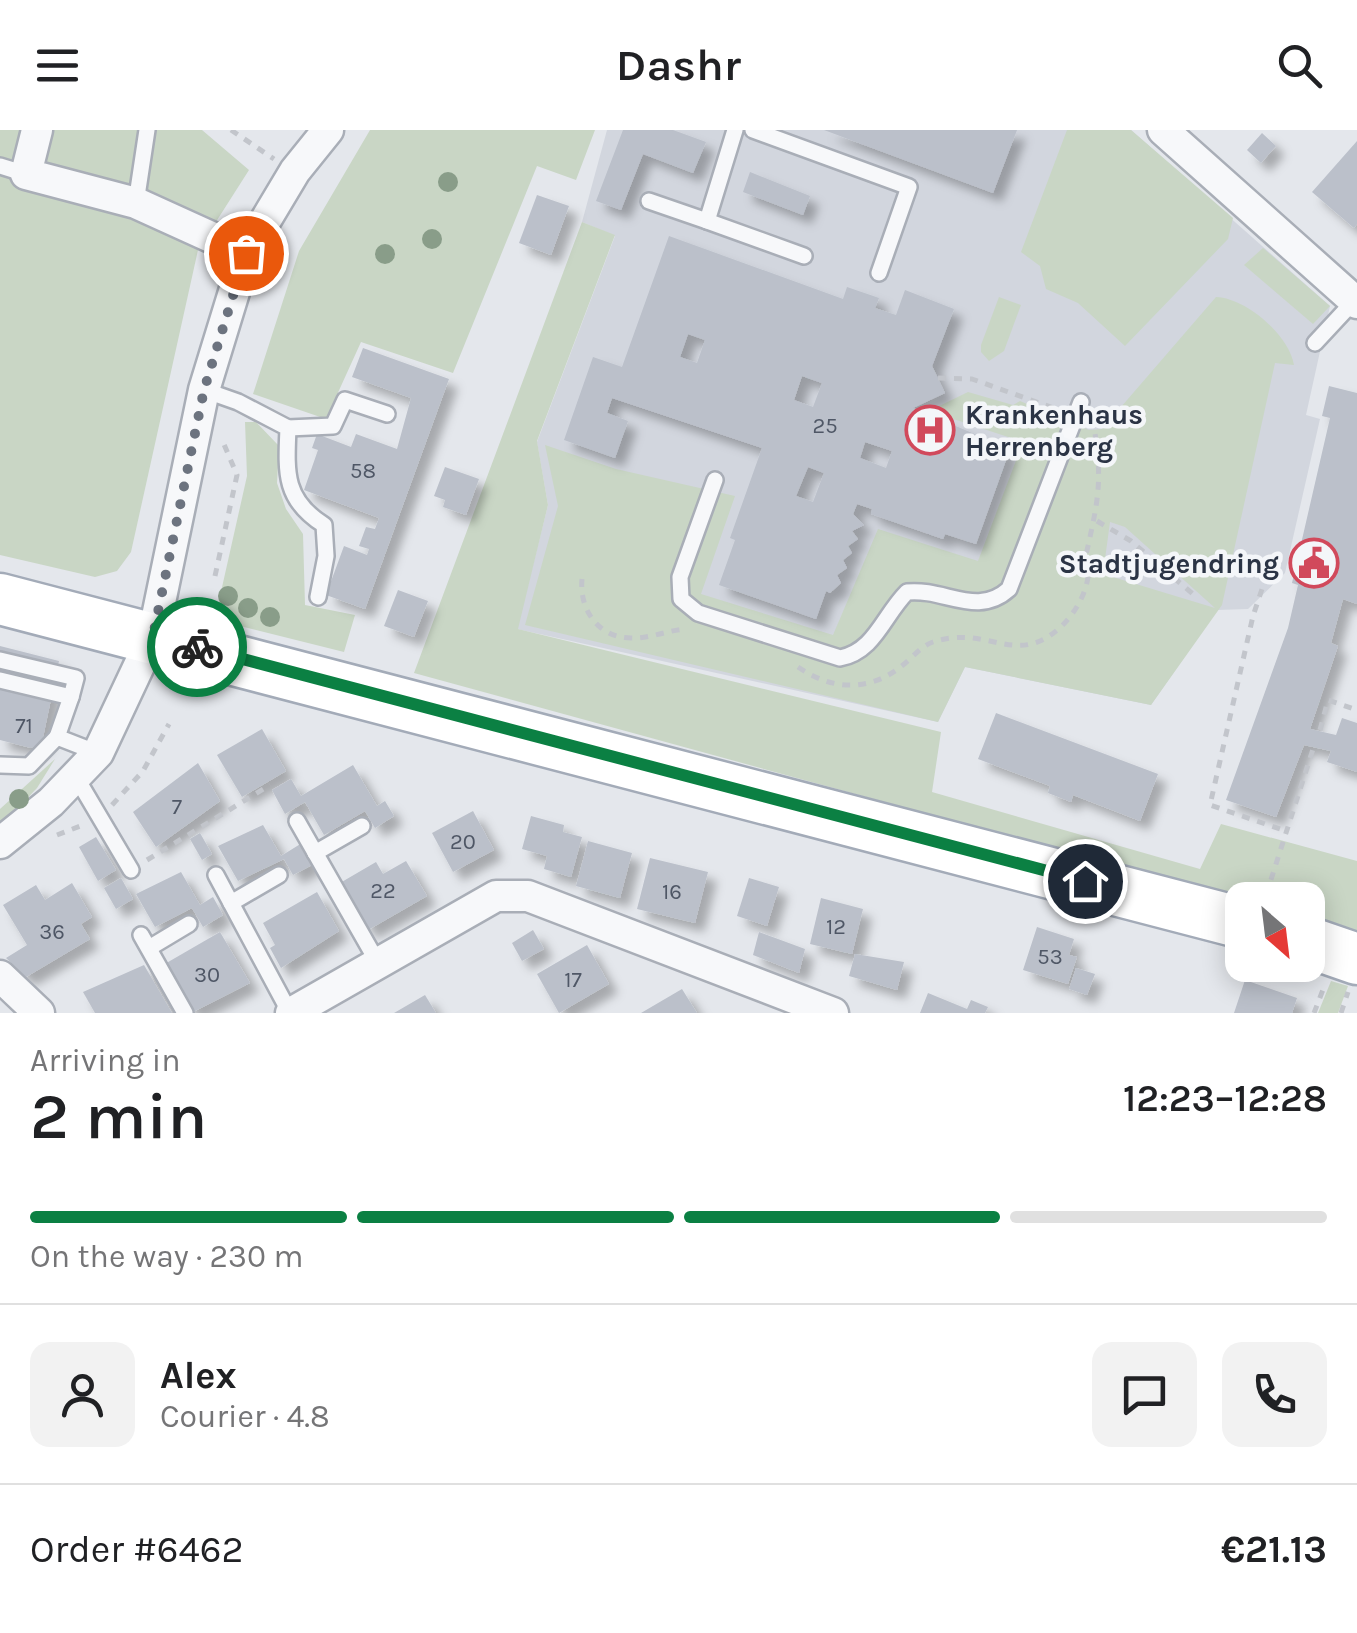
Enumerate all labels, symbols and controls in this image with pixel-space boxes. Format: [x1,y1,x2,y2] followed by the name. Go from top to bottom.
[30,38,85,93] icon: menu
[1272,38,1327,93] icon: search
[616,39,741,91] text: Dashr
[204,211,289,296] pin
[219,226,274,281] icon: bag
[965,398,1143,463] place label: Krankenhaus Herrenberg
[904,404,956,456] hospital icon: Krankenhaus Herrenberg
[812,413,838,439] house number: 25
[350,458,376,484] house number: 58
[1288,537,1340,589] public building icon: Stadtjugendring
[1059,547,1279,580] place label: Stadtjugendring
[147,597,247,697] courier
[170,620,225,675] icon: bike
[15,713,33,739] house number: 71
[172,794,182,820] house number: 7
[450,829,476,855] house number: 20
[1043,839,1128,924] pin
[1058,854,1113,909] icon: home
[370,878,396,904] house number: 22
[662,879,682,905] house number: 16
[1225,882,1325,982] north arrow
[1225,882,1325,982] map controls
[826,914,846,940] house number: 12
[39,919,65,945] house number: 36
[1037,944,1063,970] house number: 53
[194,962,220,988] house number: 30
[564,967,582,993] house number: 17
[30,1042,181,1079] text: Arriving in
[1123,1076,1327,1121] text: 12:23–12:28
[30,1078,207,1154] text: 2 min
[30,1238,304,1275] text: On the way · 230 m
[30,1342,135,1447] button: person
[1092,1342,1197,1447] button: chat
[1222,1342,1327,1447] button: phone
[160,1353,237,1398] text: Alex
[160,1398,330,1435] text: Courier · 4.8
[30,1527,244,1572] text: Order #6462
[1221,1527,1327,1572] text: €21.13

